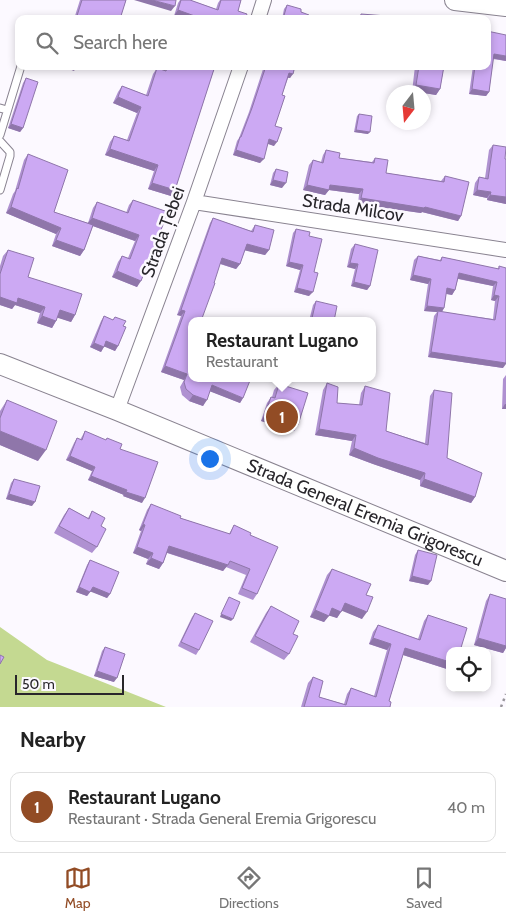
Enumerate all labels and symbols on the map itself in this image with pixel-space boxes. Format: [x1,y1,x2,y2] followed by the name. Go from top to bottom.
[386,85,431,130] north arrow
[136,184,191,281] street label: Strada Țebei
[301,189,405,227] street label: Strada Milcov
[266,398,298,436] pin: 1
[197,446,223,472] your location
[244,454,486,571] street label: Strada General Eremia Grigorescu
[15,672,124,695] scale bar

